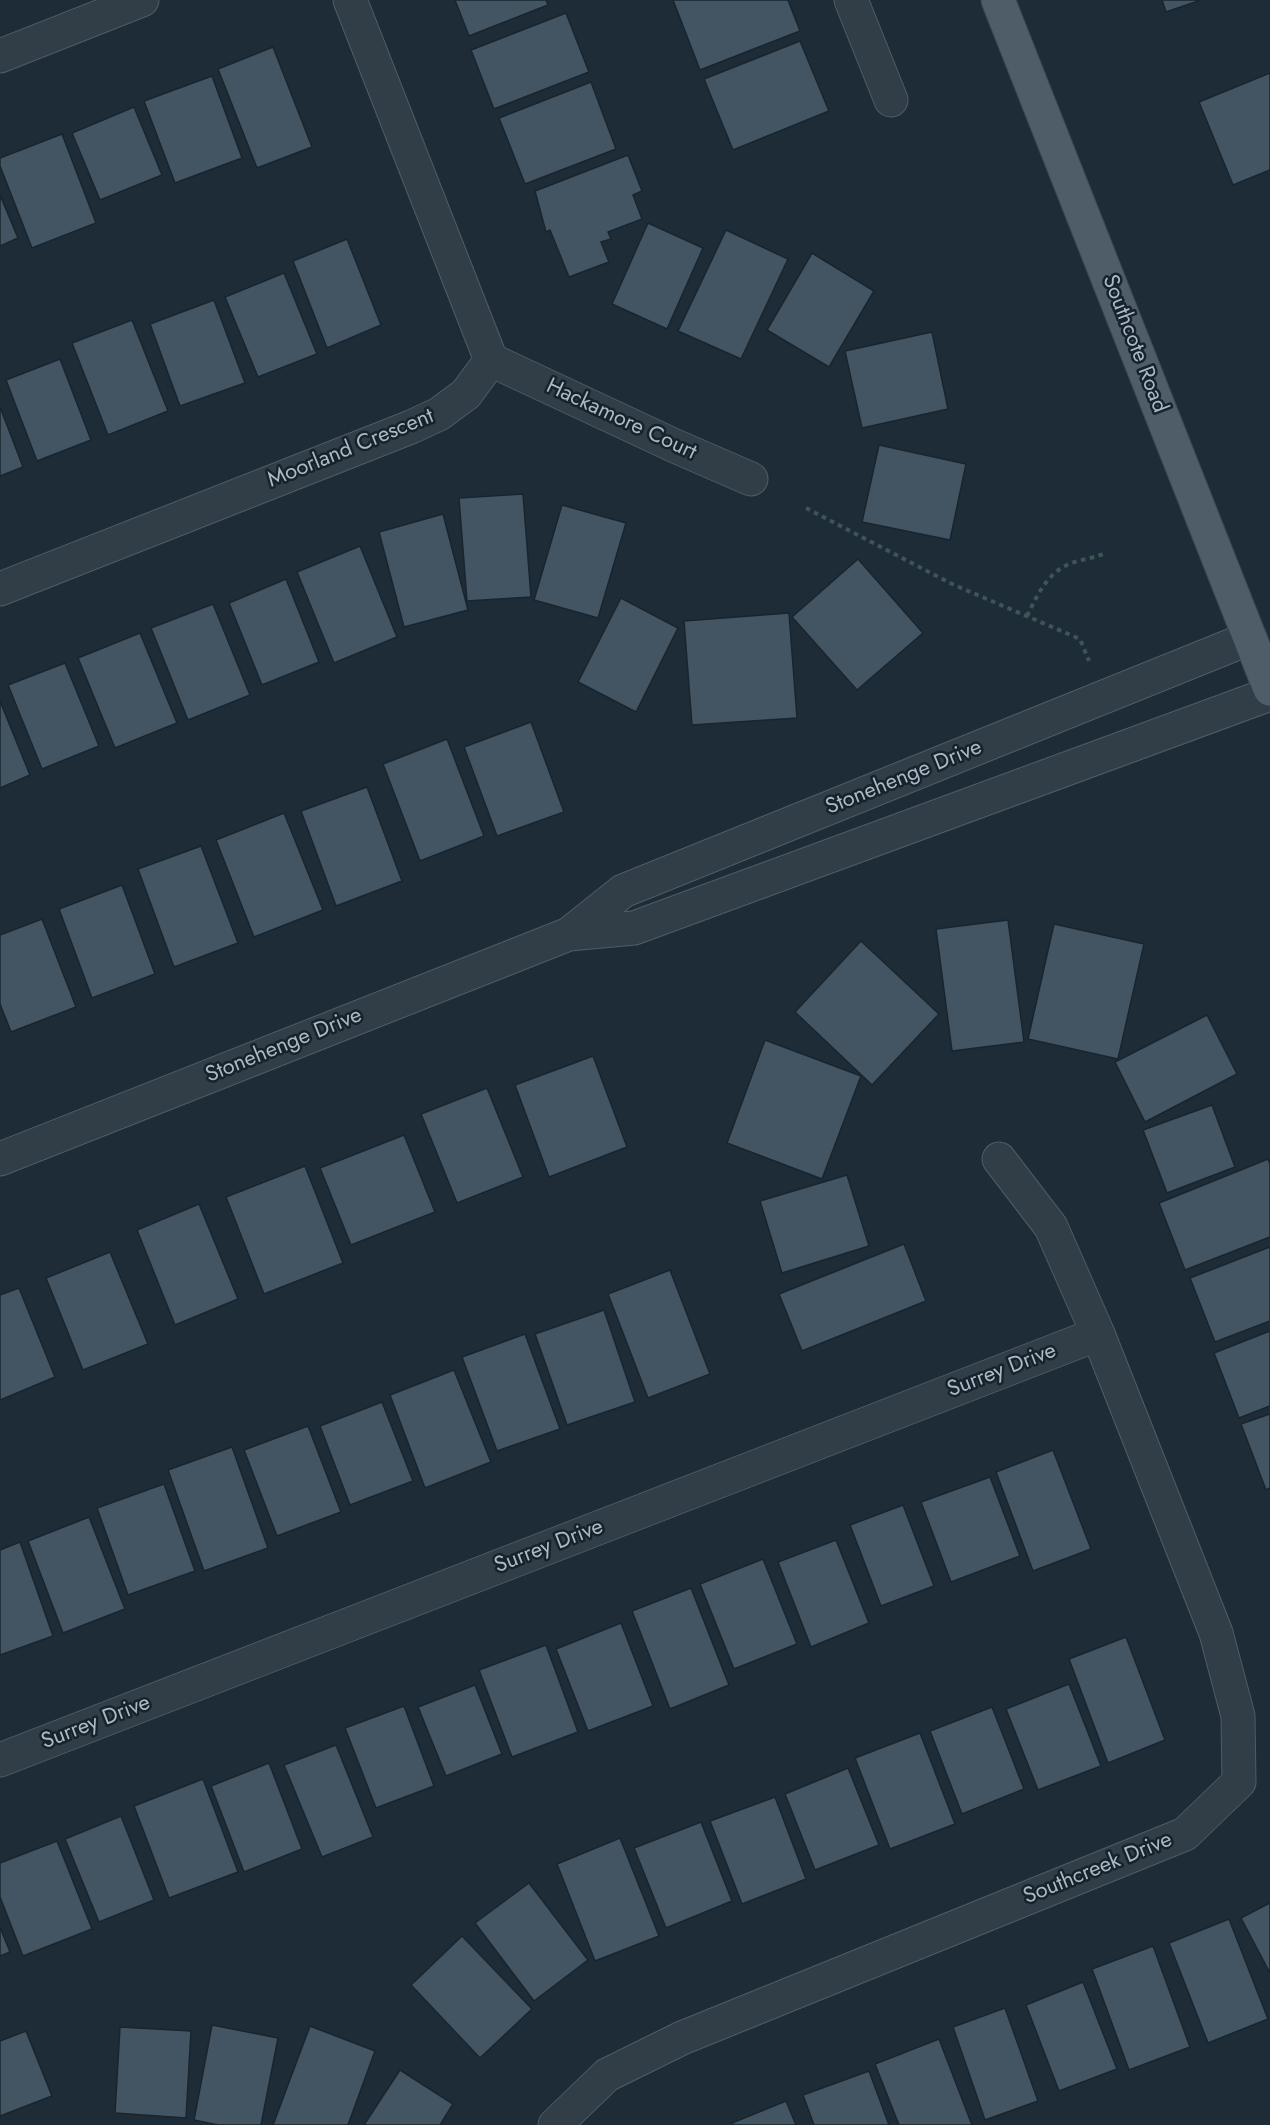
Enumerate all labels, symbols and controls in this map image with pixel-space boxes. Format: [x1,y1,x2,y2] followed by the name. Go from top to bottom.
[1096,271,1172,417] street label: Southcote Road
[542,374,700,466] street label: Hackamore Court
[264,404,438,494] street label: Moorland Crescent
[822,735,986,821] street label: Stonehenge Drive
[202,1003,366,1089] street label: Stonehenge Drive
[944,1338,1060,1404] street label: Surrey Drive
[491,1514,607,1580] street label: Surrey Drive
[38,1690,154,1756] street label: Surrey Drive
[1020,1827,1176,1911] street label: Southcreek Drive

